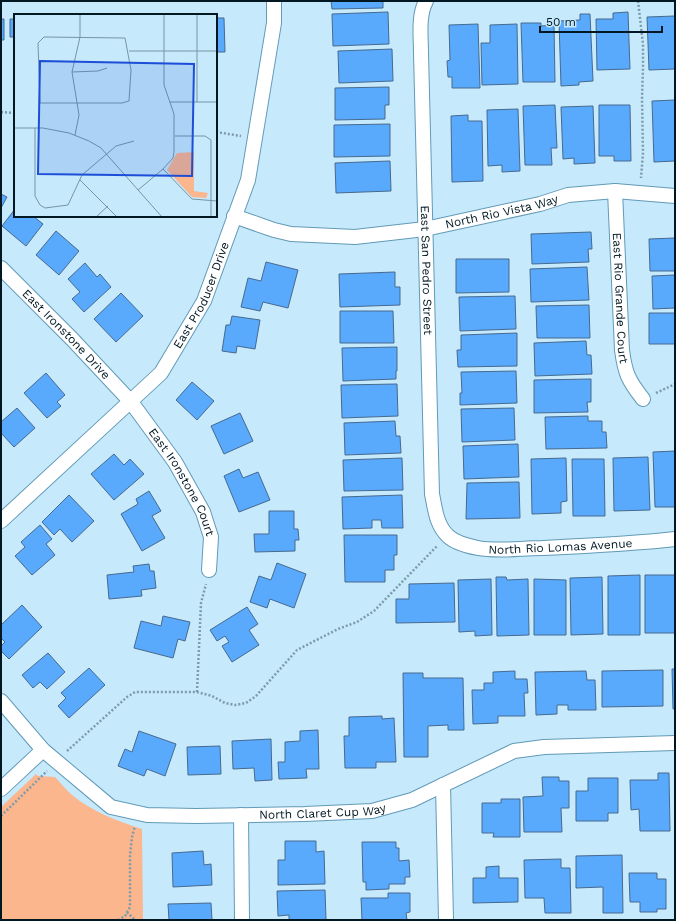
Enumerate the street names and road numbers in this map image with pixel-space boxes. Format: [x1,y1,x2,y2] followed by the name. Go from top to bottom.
[444,191,561,231] street label: North Rio Vista Way
[418,205,435,335] street label: East San Pedro Street
[610,232,631,365] street label: East Rio Grande Court
[170,240,232,351] street label: East Producer Drive
[19,286,113,382] street label: East Ironstone Drive
[146,425,217,538] street label: East Ironstone Court
[488,536,633,557] street label: North Rio Lomas Avenue
[259,800,388,822] street label: North Claret Cup Way

